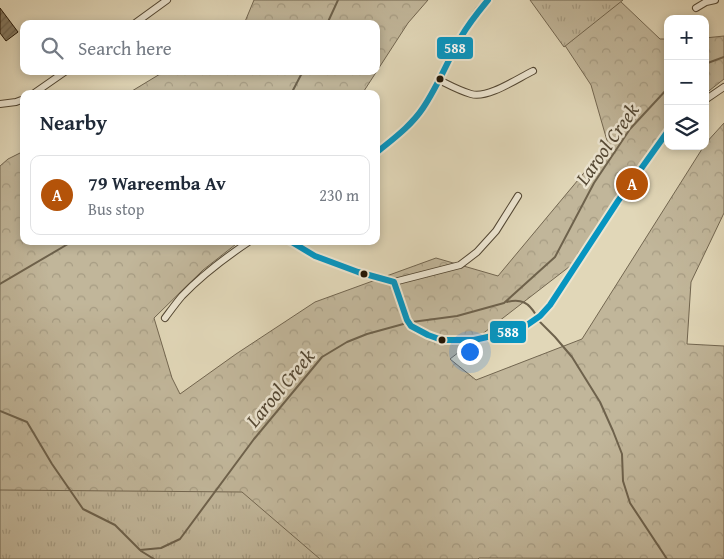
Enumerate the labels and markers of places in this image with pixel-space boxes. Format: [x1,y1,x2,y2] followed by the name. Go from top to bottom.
[435,74,445,84] unlabelled marker
[616,165,648,203] pin: A
[359,269,369,279] unlabelled marker
[437,335,447,345] unlabelled marker

